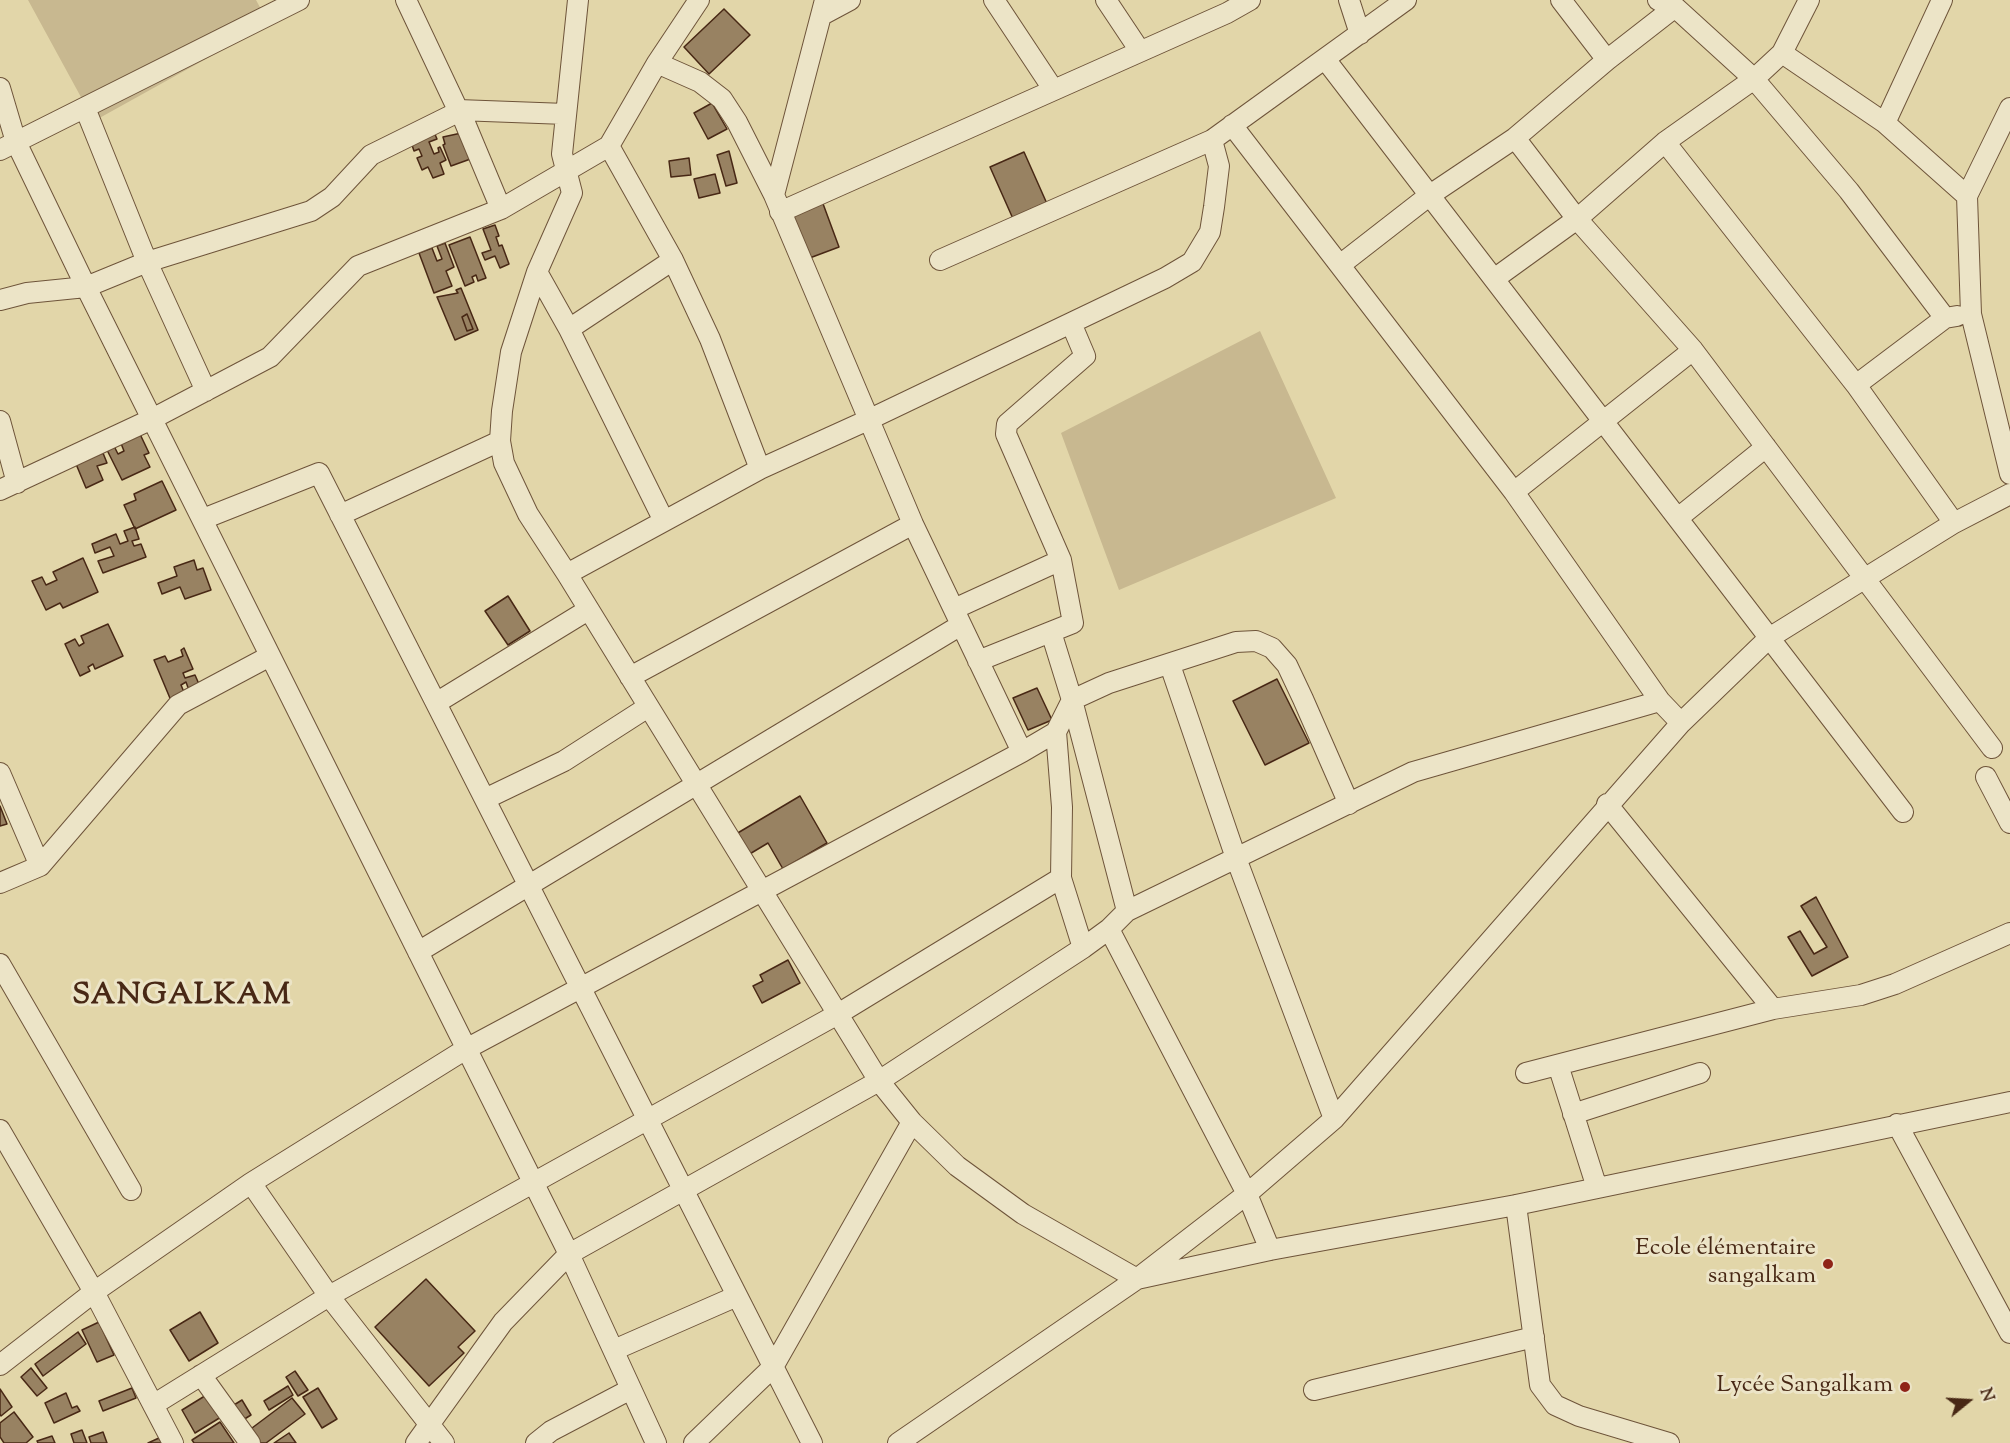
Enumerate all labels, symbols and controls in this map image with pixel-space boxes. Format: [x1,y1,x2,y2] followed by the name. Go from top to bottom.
[72,980,292,1016] district label: SANGALKAM
[1635,1236,1816,1292] place label: Ecole élémentaire sangalkam
[1821,1257,1835,1271] marker: Ecole élémentaire sangalkam
[1938,1371,1998,1431] north arrow
[1716,1373,1893,1401] place label: Lycée Sangalkam
[1898,1380,1912,1394] marker: Lycée Sangalkam
[1973,1386,1999,1405] text: N

